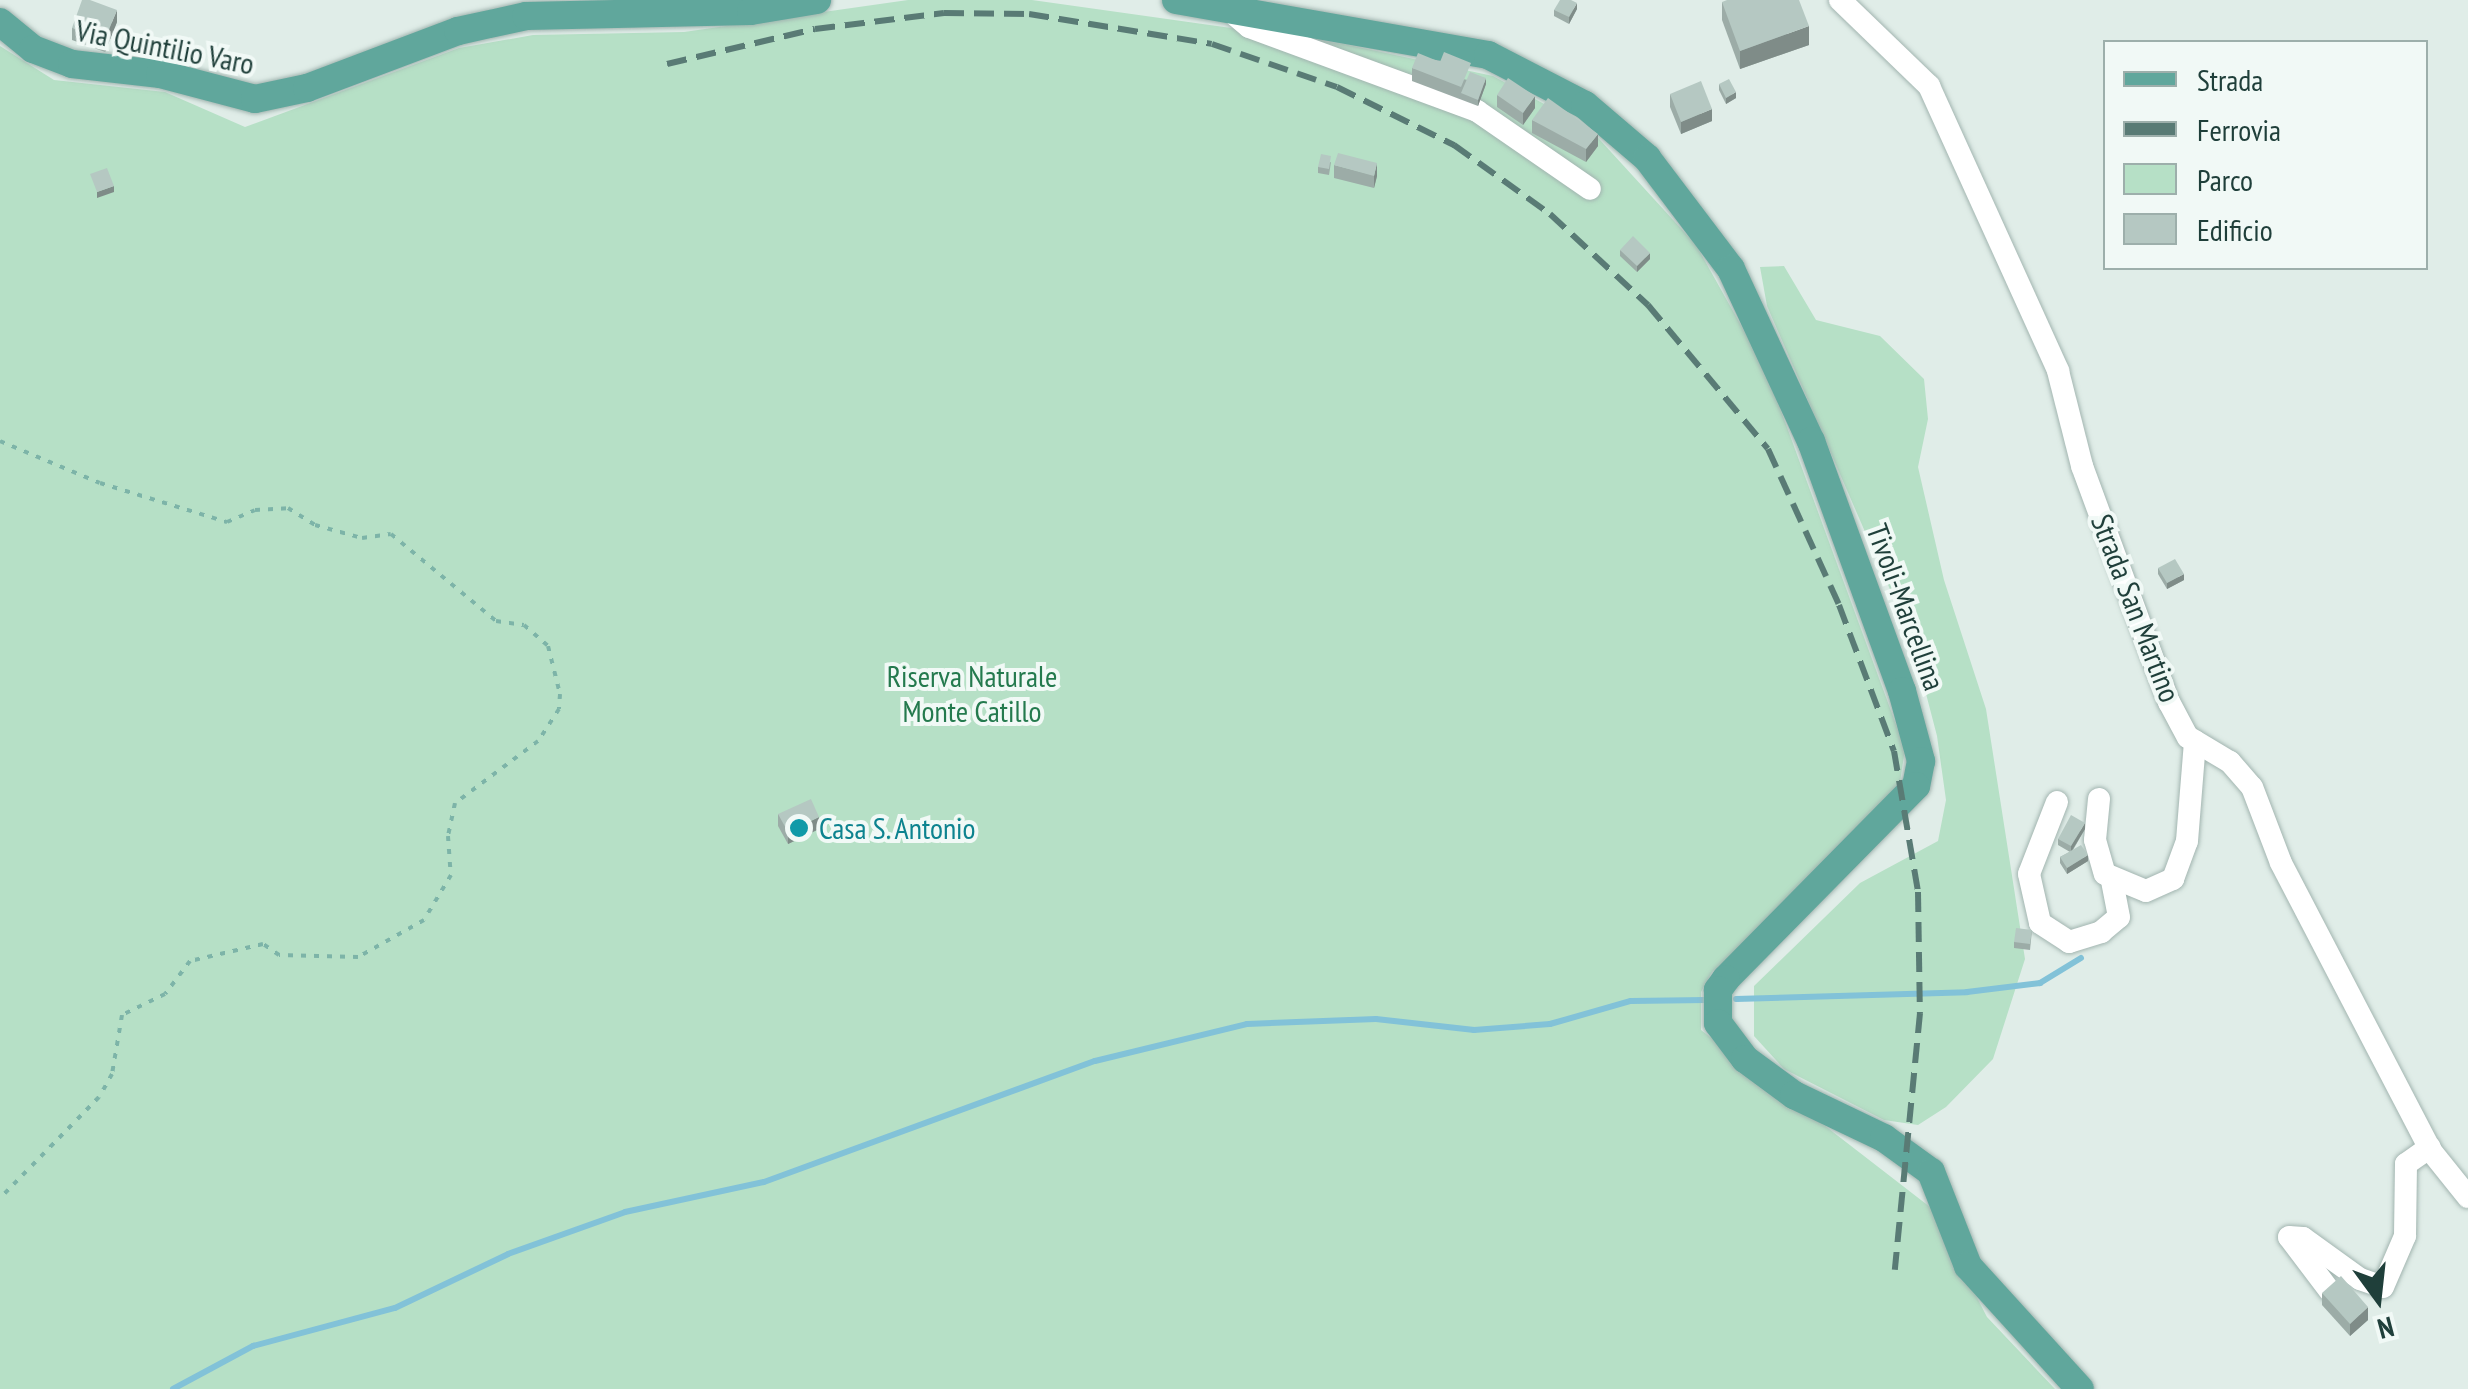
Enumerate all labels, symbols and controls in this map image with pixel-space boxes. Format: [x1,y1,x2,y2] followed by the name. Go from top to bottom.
[73,12,257,82] street label: Via Quintilio Varo
[2103,40,2428,270] legend
[2197,60,2263,99] text: Strada
[2197,110,2281,149] text: Ferrovia
[2197,160,2253,199] text: Parco
[2197,210,2273,249] text: Edificio
[2084,509,2188,707] street label: Strada San Martino
[1859,519,1953,695] street label: Tivoli-Marcellina
[887,658,1057,728] park label: Riserva Naturale Monte Catillo
[819,810,978,846] place label: Casa S. Antonio
[788,817,810,839] marker: Casa S. Antonio
[2328,1249,2428,1349] north arrow
[2374,1309,2398,1348] text: N

